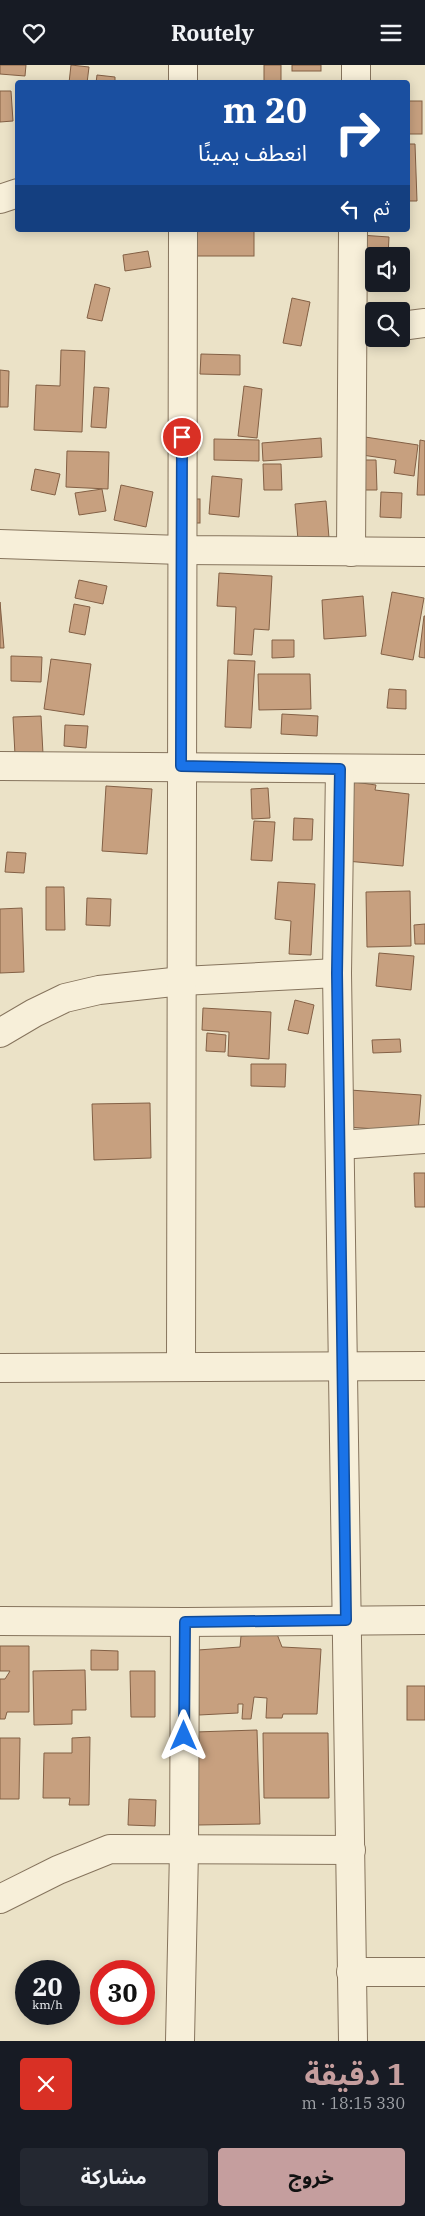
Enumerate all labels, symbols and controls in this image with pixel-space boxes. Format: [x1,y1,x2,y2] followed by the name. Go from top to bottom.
[171,18,254,47] text: Routely
[20,19,48,47] icon: heart
[377,19,405,47] icon: menu
[223,87,307,133] text: 20 m
[325,100,390,165] icon: right
[198,138,307,167] text: انعطف يمينًا
[336,195,364,223] icon: left
[374,196,390,220] text: ثم
[365,247,410,347] map controls
[365,247,410,292] button: sound
[365,302,410,347] button: search
[161,416,203,458] pin
[168,423,196,451] icon: arrive
[157,1709,209,1761] position arrow
[90,1960,155,2025] speed limit sign: 30
[32,1970,63,2003] text: 20
[32,1997,63,2012] text: km/h
[305,2054,405,2093] text: 1 دقيقة
[20,2058,72,2110] button: close
[302,2093,405,2113] text: 330 m · 18:15
[20,2148,208,2206] button: مشاركة
[218,2148,405,2206] button: خروج

